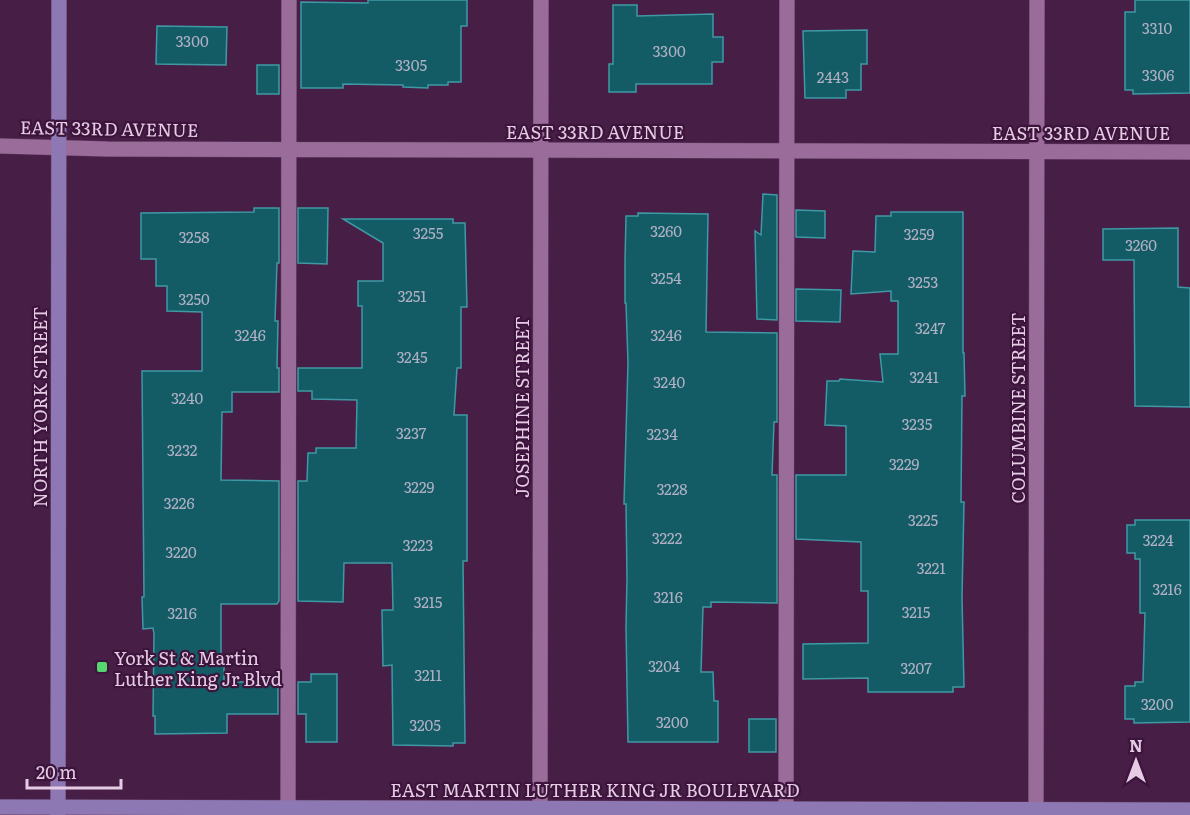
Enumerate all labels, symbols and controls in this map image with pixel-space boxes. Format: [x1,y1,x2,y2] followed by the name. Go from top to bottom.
[1142,16,1173,39] house number: 3310
[175,29,209,52] house number: 3300
[652,39,686,62] house number: 3300
[395,53,427,76] house number: 3305
[1142,63,1174,86] house number: 3306
[817,65,849,88] house number: 2443
[20,113,198,143] street label: EAST 33RD AVENUE
[506,118,684,145] street label: EAST 33RD AVENUE
[992,119,1170,146] street label: EAST 33RD AVENUE
[650,219,682,242] house number: 3260
[413,221,444,244] house number: 3255
[904,222,935,245] house number: 3259
[178,225,210,248] house number: 3258
[1125,233,1157,256] house number: 3260
[650,266,682,289] house number: 3254
[907,270,939,293] house number: 3253
[397,284,427,307] house number: 3251
[178,287,210,310] house number: 3250
[26,307,53,507] street label: NORTH YORK STREET
[1004,313,1031,503] street label: COLUMBINE STREET
[508,316,535,498] street label: JOSEPHINE STREET
[915,316,946,339] house number: 3247
[234,323,266,346] house number: 3246
[650,323,682,346] house number: 3246
[396,345,428,368] house number: 3245
[909,365,939,388] house number: 3241
[653,370,685,393] house number: 3240
[171,386,203,409] house number: 3240
[902,412,933,435] house number: 3235
[396,421,427,444] house number: 3237
[646,422,678,445] house number: 3234
[167,438,198,461] house number: 3232
[889,452,920,475] house number: 3229
[404,475,435,498] house number: 3229
[656,477,688,500] house number: 3228
[164,491,194,514] house number: 3226
[908,508,939,531] house number: 3225
[652,526,683,549] house number: 3222
[1142,528,1174,551] house number: 3224
[402,533,434,556] house number: 3223
[165,540,197,563] house number: 3220
[917,556,946,579] house number: 3221
[1152,577,1182,600] house number: 3216
[653,585,683,608] house number: 3216
[413,590,443,613] house number: 3215
[901,600,931,623] house number: 3215
[167,601,197,624] house number: 3216
[114,644,282,692] place label: York St & Martin Luther King Jr Blvd
[648,654,680,677] house number: 3204
[900,656,932,679] house number: 3207
[95,660,109,674] marker: York St & Martin Luther King Jr Blvd
[414,663,442,686] house number: 3211
[1141,692,1174,715] house number: 3200
[656,710,689,733] house number: 3200
[409,713,441,736] house number: 3205
[1106,731,1166,791] north arrow
[1129,733,1143,757] text: N
[27,752,122,790] scale bar
[36,758,77,785] text: 20 m
[390,776,800,803] street label: EAST MARTIN LUTHER KING JR BOULEVARD

